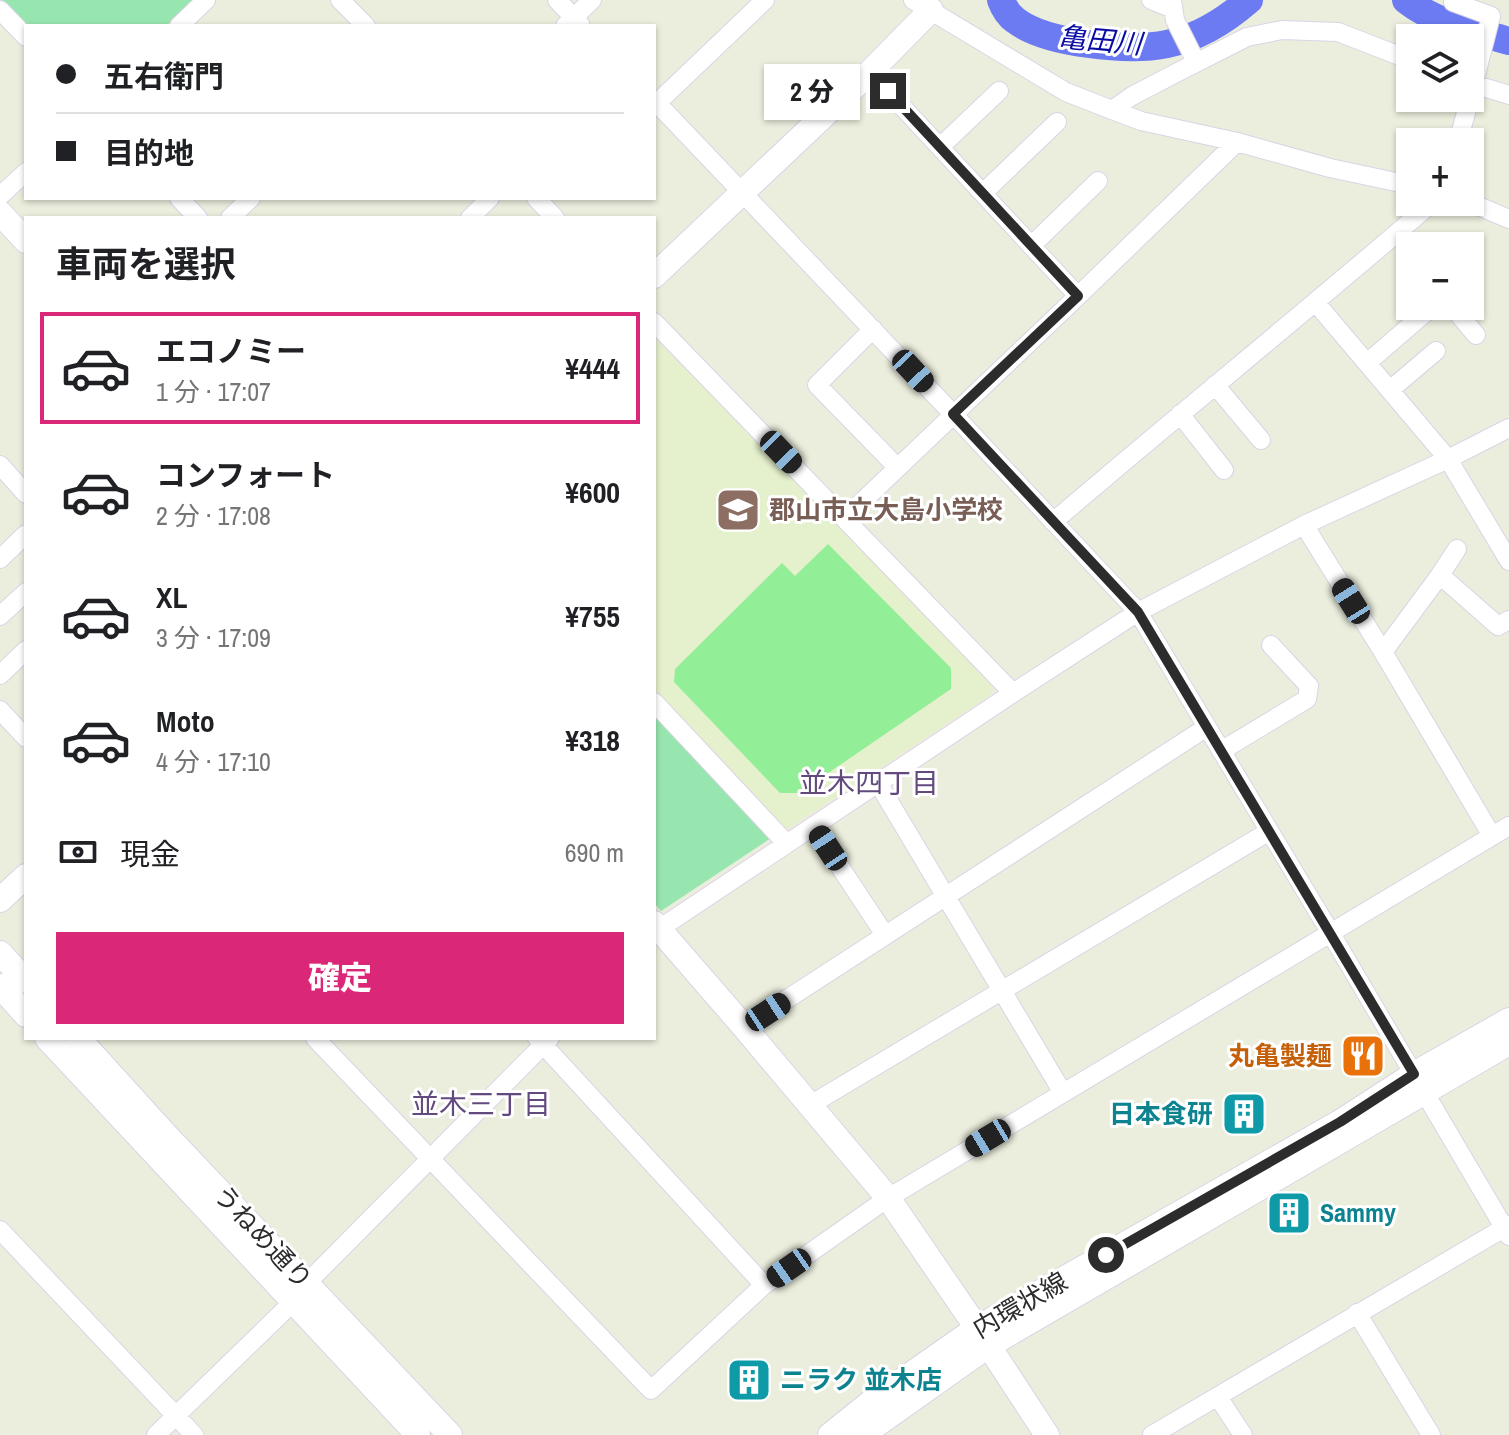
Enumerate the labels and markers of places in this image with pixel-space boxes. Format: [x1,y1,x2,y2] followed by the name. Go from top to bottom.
[714,486,762,534] school or university icon: 郡山市立大島小学校
[769,492,1003,527] place label: 郡山市立大島小学校
[1339,1032,1387,1080] restaurant icon: 丸亀製麺
[1228,1038,1332,1073] place label: 丸亀製麺
[1220,1090,1268,1138] building icon: 日本食研
[1109,1096,1213,1131] place label: 日本食研
[1265,1189,1313,1237] building icon: Sammy
[1320,1195,1396,1230] place label: Sammy
[725,1356,773,1404] building icon: ニラク 並木店
[780,1362,942,1397] place label: ニラク 並木店

